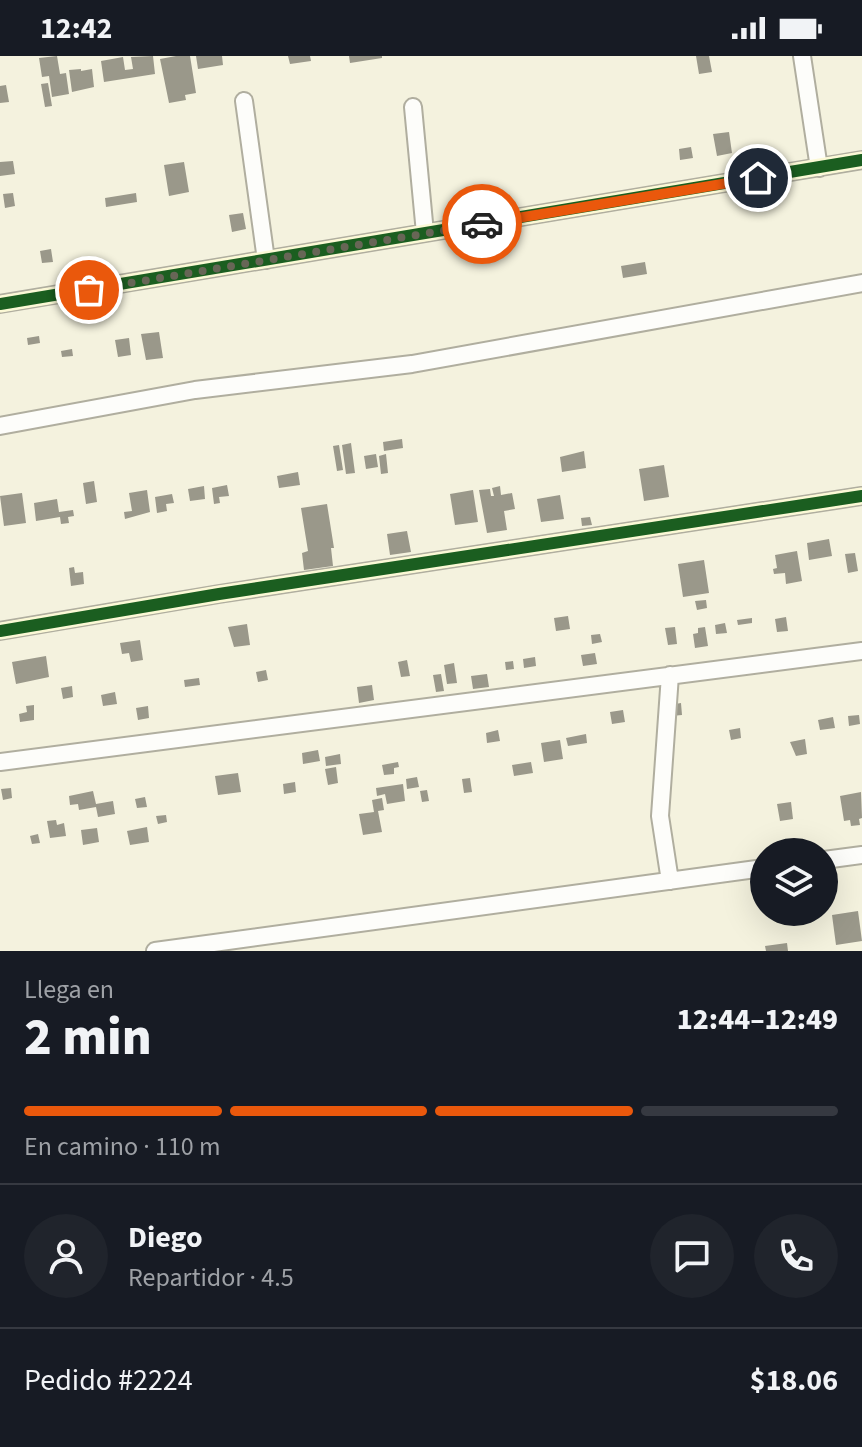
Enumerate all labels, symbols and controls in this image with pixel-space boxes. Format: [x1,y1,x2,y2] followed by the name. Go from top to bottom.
[40,7,112,50] text: 12:42
[724,144,792,212] pin
[736,156,780,200] icon: home
[442,184,522,264] courier
[460,202,504,246] icon: car
[55,256,123,324] pin
[67,268,111,312] icon: bag
[750,838,838,926] map controls
[750,838,838,926] button: layers
[24,971,114,1008] text: Llega en
[677,998,838,1041] text: 12:44–12:49
[24,1001,152,1075] text: 2 min
[24,1128,220,1165] text: En camino · 110 m
[24,1214,108,1298] button: person
[650,1214,734,1298] button: chat
[754,1214,838,1298] button: phone
[128,1216,203,1259] text: Diego
[128,1259,294,1296] text: Repartidor · 4.5
[24,1359,193,1402] text: Pedido #2224
[750,1359,838,1402] text: $18.06

